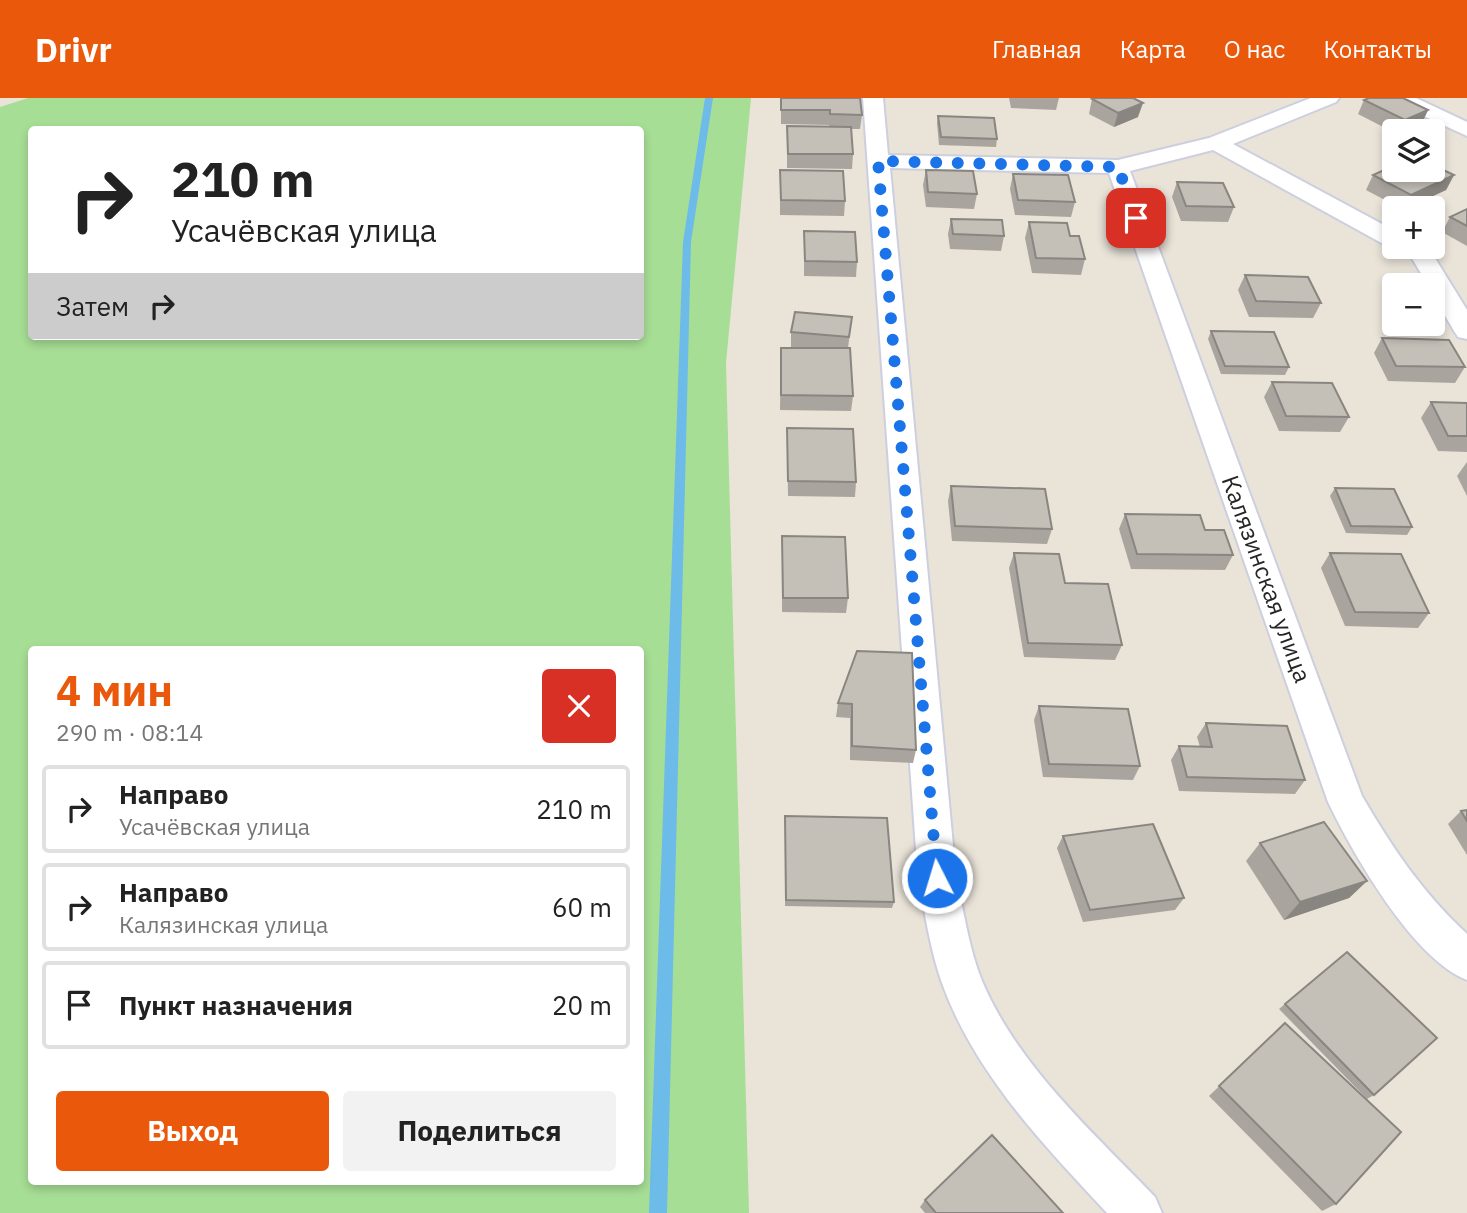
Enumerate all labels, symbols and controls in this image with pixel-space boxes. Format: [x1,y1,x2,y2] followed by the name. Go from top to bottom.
[35,28,112,71] text: Drivr
[992,33,1082,65] text: Главная
[1120,33,1186,65] text: Карта
[1224,33,1285,65] text: О нас
[1323,33,1432,65] text: Контакты
[1382,119,1445,336] map controls
[1382,119,1445,182] button: layers
[171,147,315,210] text: 210 m
[56,154,147,245] icon: right
[1106,188,1166,248] pin
[1382,196,1445,259] button: +
[1117,199,1155,237] icon: arrive
[171,209,437,251] text: Усачёвская улица
[1382,273,1445,336] button: −
[143,287,181,325] icon: right
[56,289,129,323] text: Затем
[1215,471,1319,687] street label: Калязинская улица
[56,663,173,718] text: 4 мин
[542,669,616,743] button: close
[56,717,203,747] text: 290 m · 08:14
[119,777,228,811] text: Направо
[60,790,98,828] icon: right
[536,792,612,826] text: 210 m
[119,811,310,841] text: Усачёвская улица
[900,841,974,915] position arrow
[119,875,228,909] text: Направо
[60,888,98,926] icon: right
[552,890,612,924] text: 60 m
[119,909,328,939] text: Калязинская улица
[60,986,98,1024] icon: arrive
[119,988,353,1022] text: Пункт назначения
[552,988,612,1022] text: 20 m
[56,1091,329,1171] button: Выход
[343,1091,616,1171] button: Поделиться

